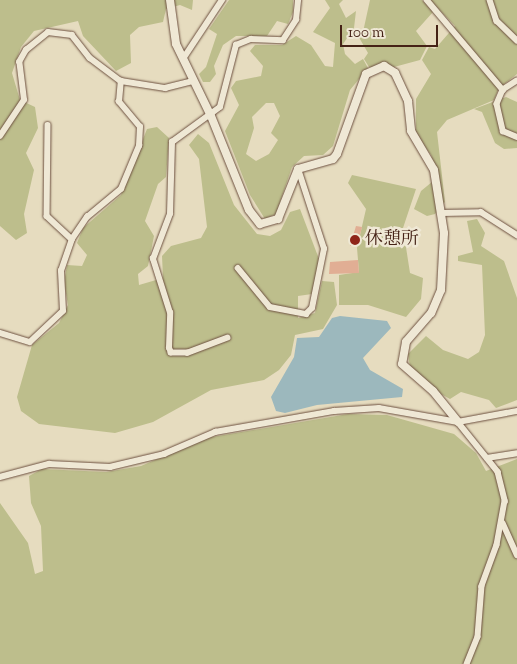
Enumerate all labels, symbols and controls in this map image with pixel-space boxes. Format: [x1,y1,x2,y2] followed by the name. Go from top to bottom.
[342,15,440,47] scale bar
[348,23,384,44] text: 100 m
[365,229,419,251] place label: 休憩所
[349,234,361,246] marker: 休憩所

